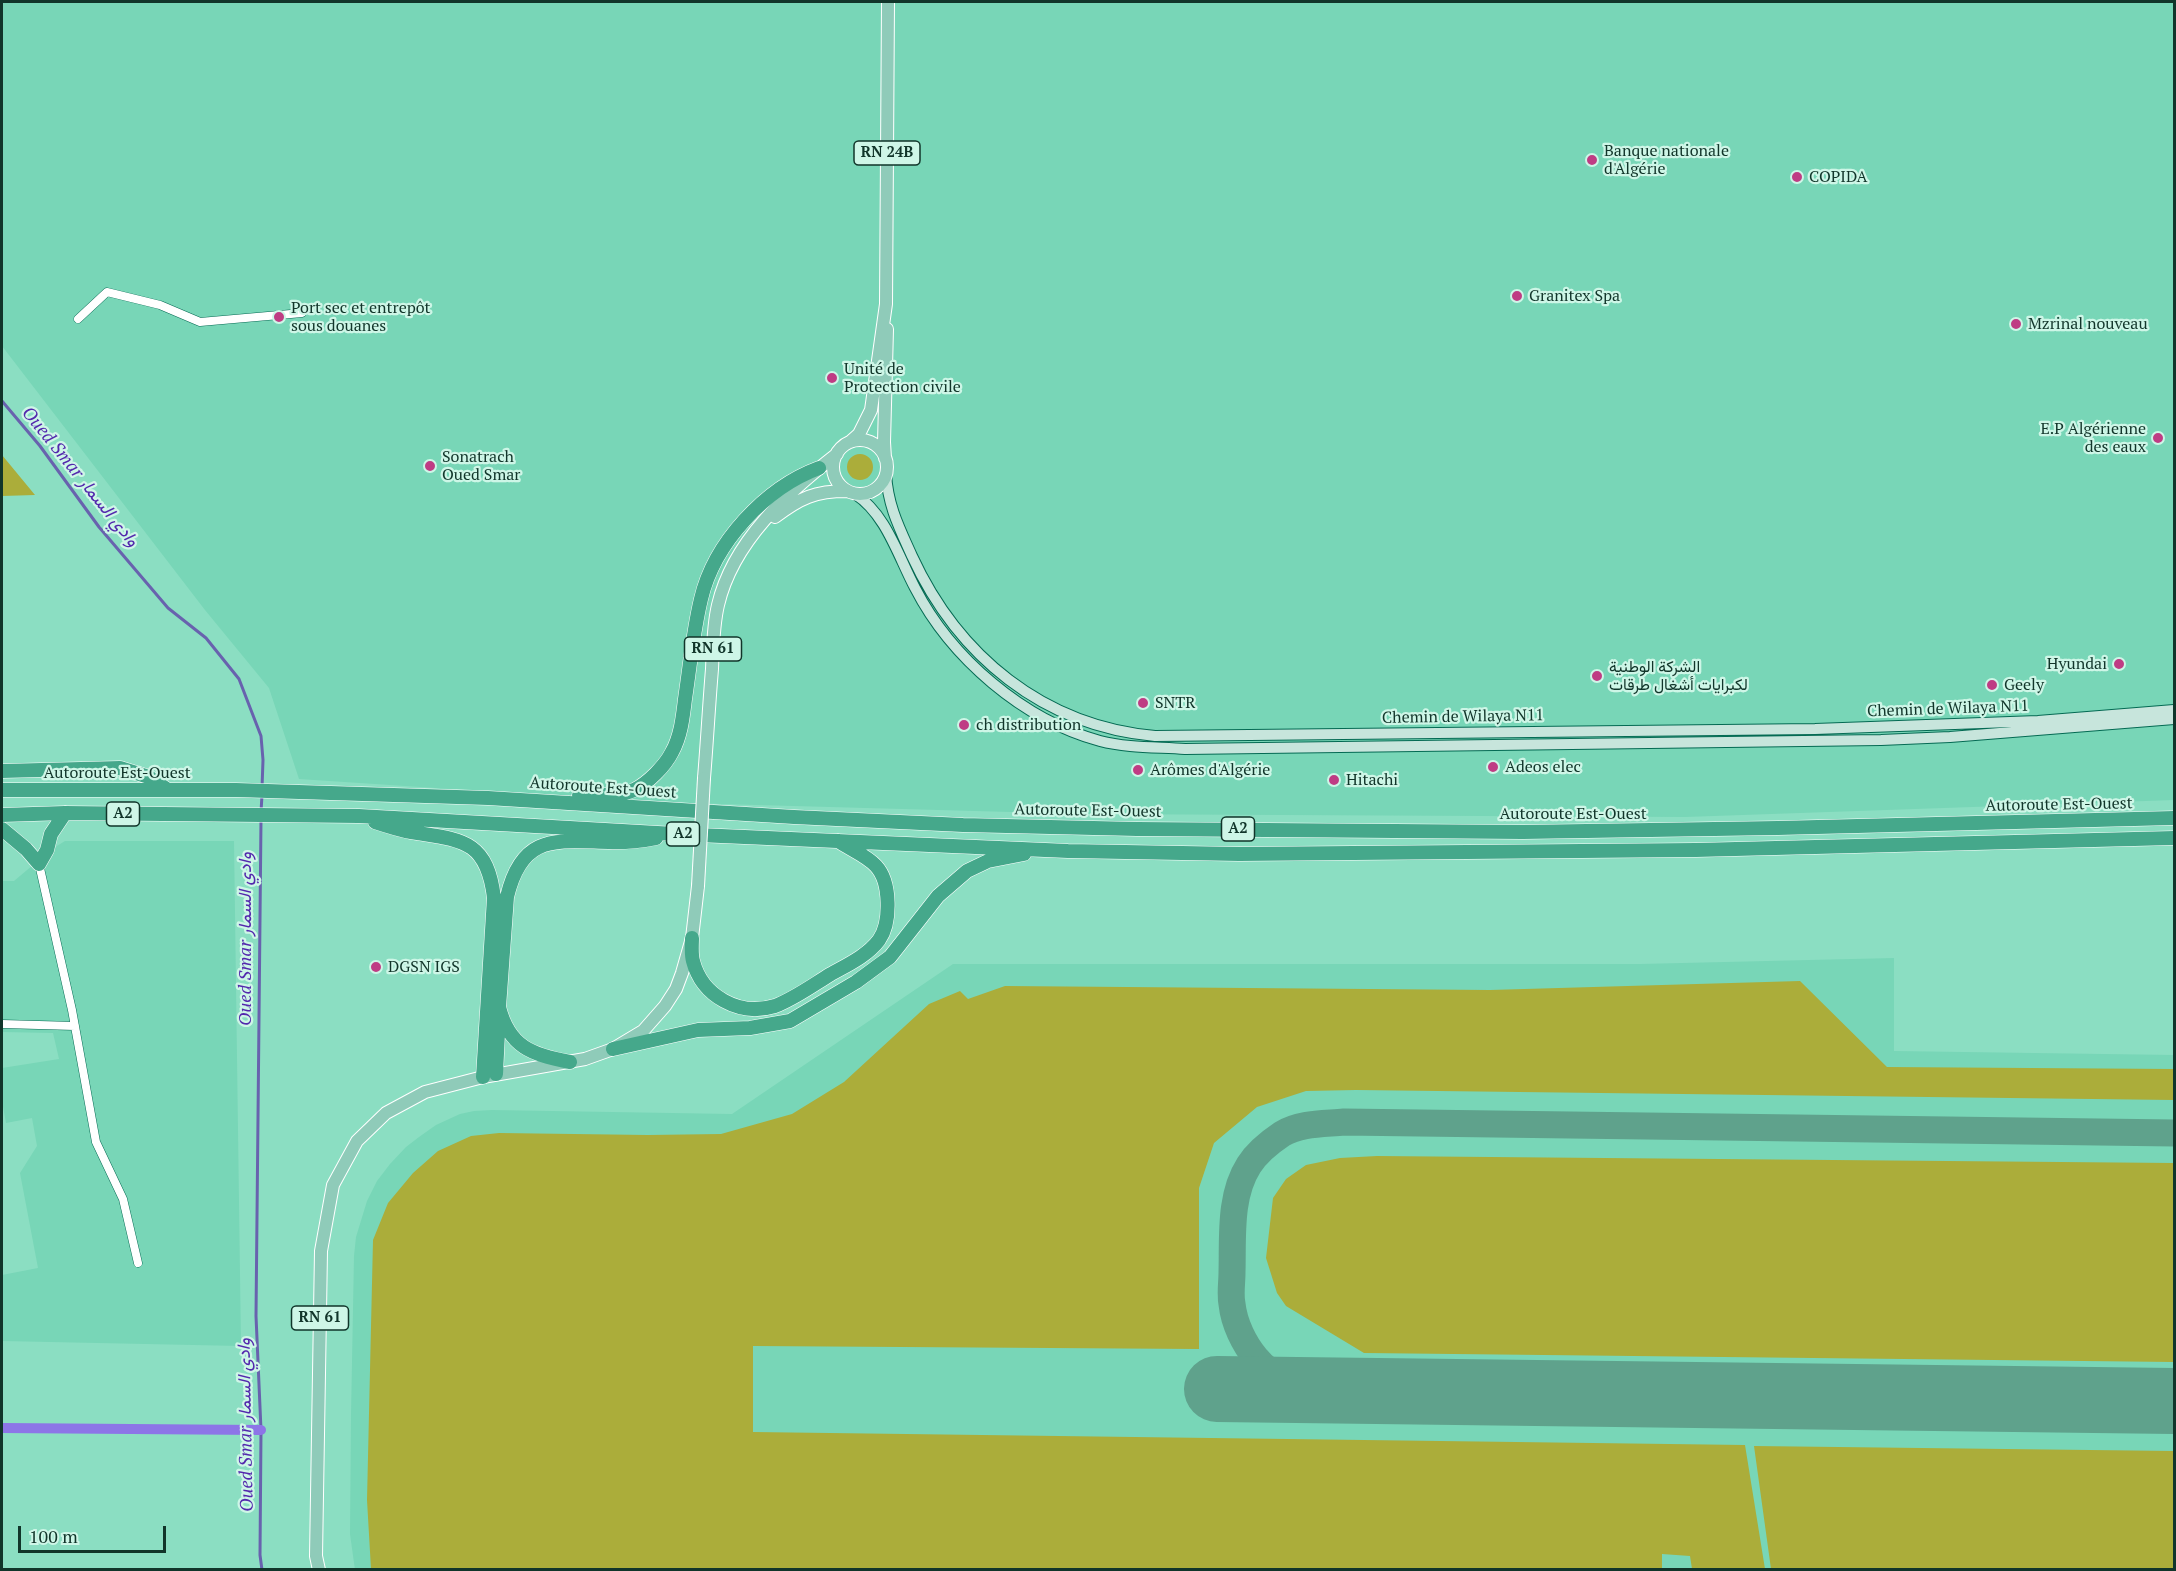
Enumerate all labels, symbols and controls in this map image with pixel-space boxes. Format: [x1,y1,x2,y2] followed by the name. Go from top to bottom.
[854,141,920,165] road number: RN 24B
[1604,141,1729,179] place label: Banque nationale d'Algérie
[1585,153,1599,167] marker: Banque nationale d'Algérie
[1809,167,1867,187] place label: COPIDA
[1790,170,1804,184] marker: COPIDA
[1529,286,1620,306] place label: Granitex Spa
[1510,289,1524,303] marker: Granitex Spa
[291,298,430,336] place label: Port sec et entrepôt sous douanes
[272,310,286,324] marker: Port sec et entrepôt sous douanes
[2028,314,2148,334] place label: Mzrinal nouveau
[2009,317,2023,331] marker: Mzrinal nouveau
[844,359,961,397] place label: Unité de Protection civile
[825,371,839,385] marker: Unité de Protection civile
[17,403,143,551] water label: Oued Smar وادي السمار
[2041,419,2146,457] place label: E.P Algérienne des eaux
[2151,431,2165,445] marker: E.P Algérienne des eaux
[442,447,520,485] place label: Sonatrach Oued Smar
[423,459,437,473] marker: Sonatrach Oued Smar
[684,637,742,661] road number: RN 61
[2047,654,2107,674] place label: Hyundai
[1609,657,1748,695] place label: الشركة الوطنية لكبرايات أشغال طرقات
[2112,657,2126,671] marker: Hyundai
[1590,669,1604,683] marker: الشركة الوطنية لكبرايات أشغال طرقات
[2004,675,2044,695] place label: Geely
[1985,678,1999,692] marker: Geely
[1155,693,1195,713] place label: SNTR
[1136,696,1150,710] marker: SNTR
[1867,697,2029,721] street label: Chemin de Wilaya N11
[1382,706,1544,728] street label: Chemin de Wilaya N11
[976,715,1081,735] place label: ch distribution
[957,718,971,732] marker: ch distribution
[1505,757,1581,777] place label: Adeos elec
[1150,760,1270,780] place label: Arômes d'Algérie
[1486,760,1500,774] marker: Adeos elec
[43,763,191,783] street label: Autoroute Est-Ouest
[1131,763,1145,777] marker: Arômes d'Algérie
[1346,770,1398,790] place label: Hitachi
[529,773,677,803] street label: Autoroute Est-Ouest
[1327,773,1341,787] marker: Hitachi
[1985,794,2133,816] street label: Autoroute Est-Ouest
[1014,800,1162,822] street label: Autoroute Est-Ouest
[106,802,140,826] road number: A2
[1499,804,1647,824] street label: Autoroute Est-Ouest
[1222,817,1254,841] road number: A2
[666,822,700,846] road number: A2
[235,852,257,1026] water label: Oued Smar وادي السمار
[388,957,460,977] place label: DGSN IGS
[369,960,383,974] marker: DGSN IGS
[292,1306,348,1330] road number: RN 61
[234,1338,258,1512] water label: Oued Smar وادي السمار
[21,1514,170,1552] scale bar
[29,1524,78,1548] text: 100 m

